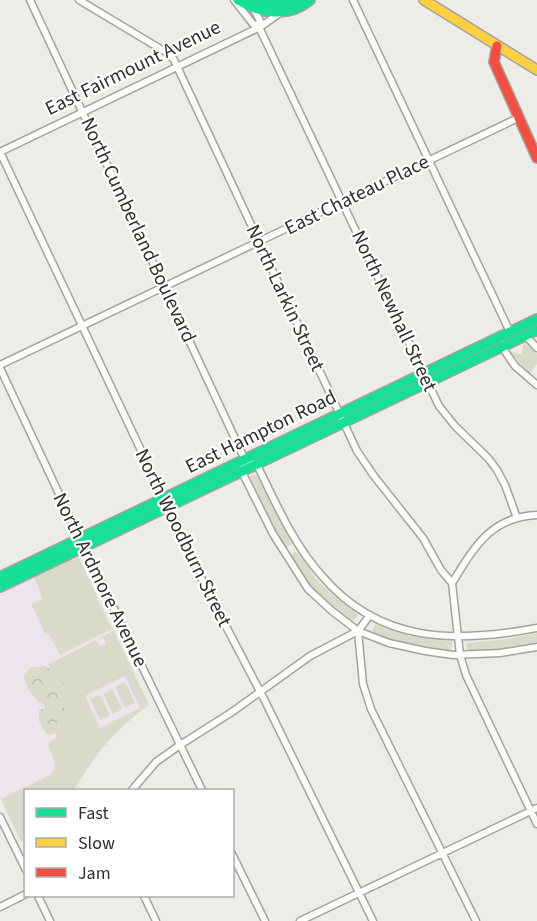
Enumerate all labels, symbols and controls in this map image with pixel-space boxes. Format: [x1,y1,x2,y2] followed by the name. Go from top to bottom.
[41,13,226,123] street label: East Fairmount Avenue
[73,113,203,347] street label: North Cumberland Boulevard
[280,148,434,242] street label: East Chateau Place
[239,220,331,376] street label: North Larkin Street
[344,226,444,396] street label: North Newhall Street
[181,383,341,481] street label: East Hampton Road
[128,444,238,632] street label: North Woodburn Street
[46,488,154,672] street label: North Ardmore Avenue
[24,789,234,897] legend
[78,801,109,826] text: Fast
[78,831,115,856] text: Slow
[78,861,111,886] text: Jam

